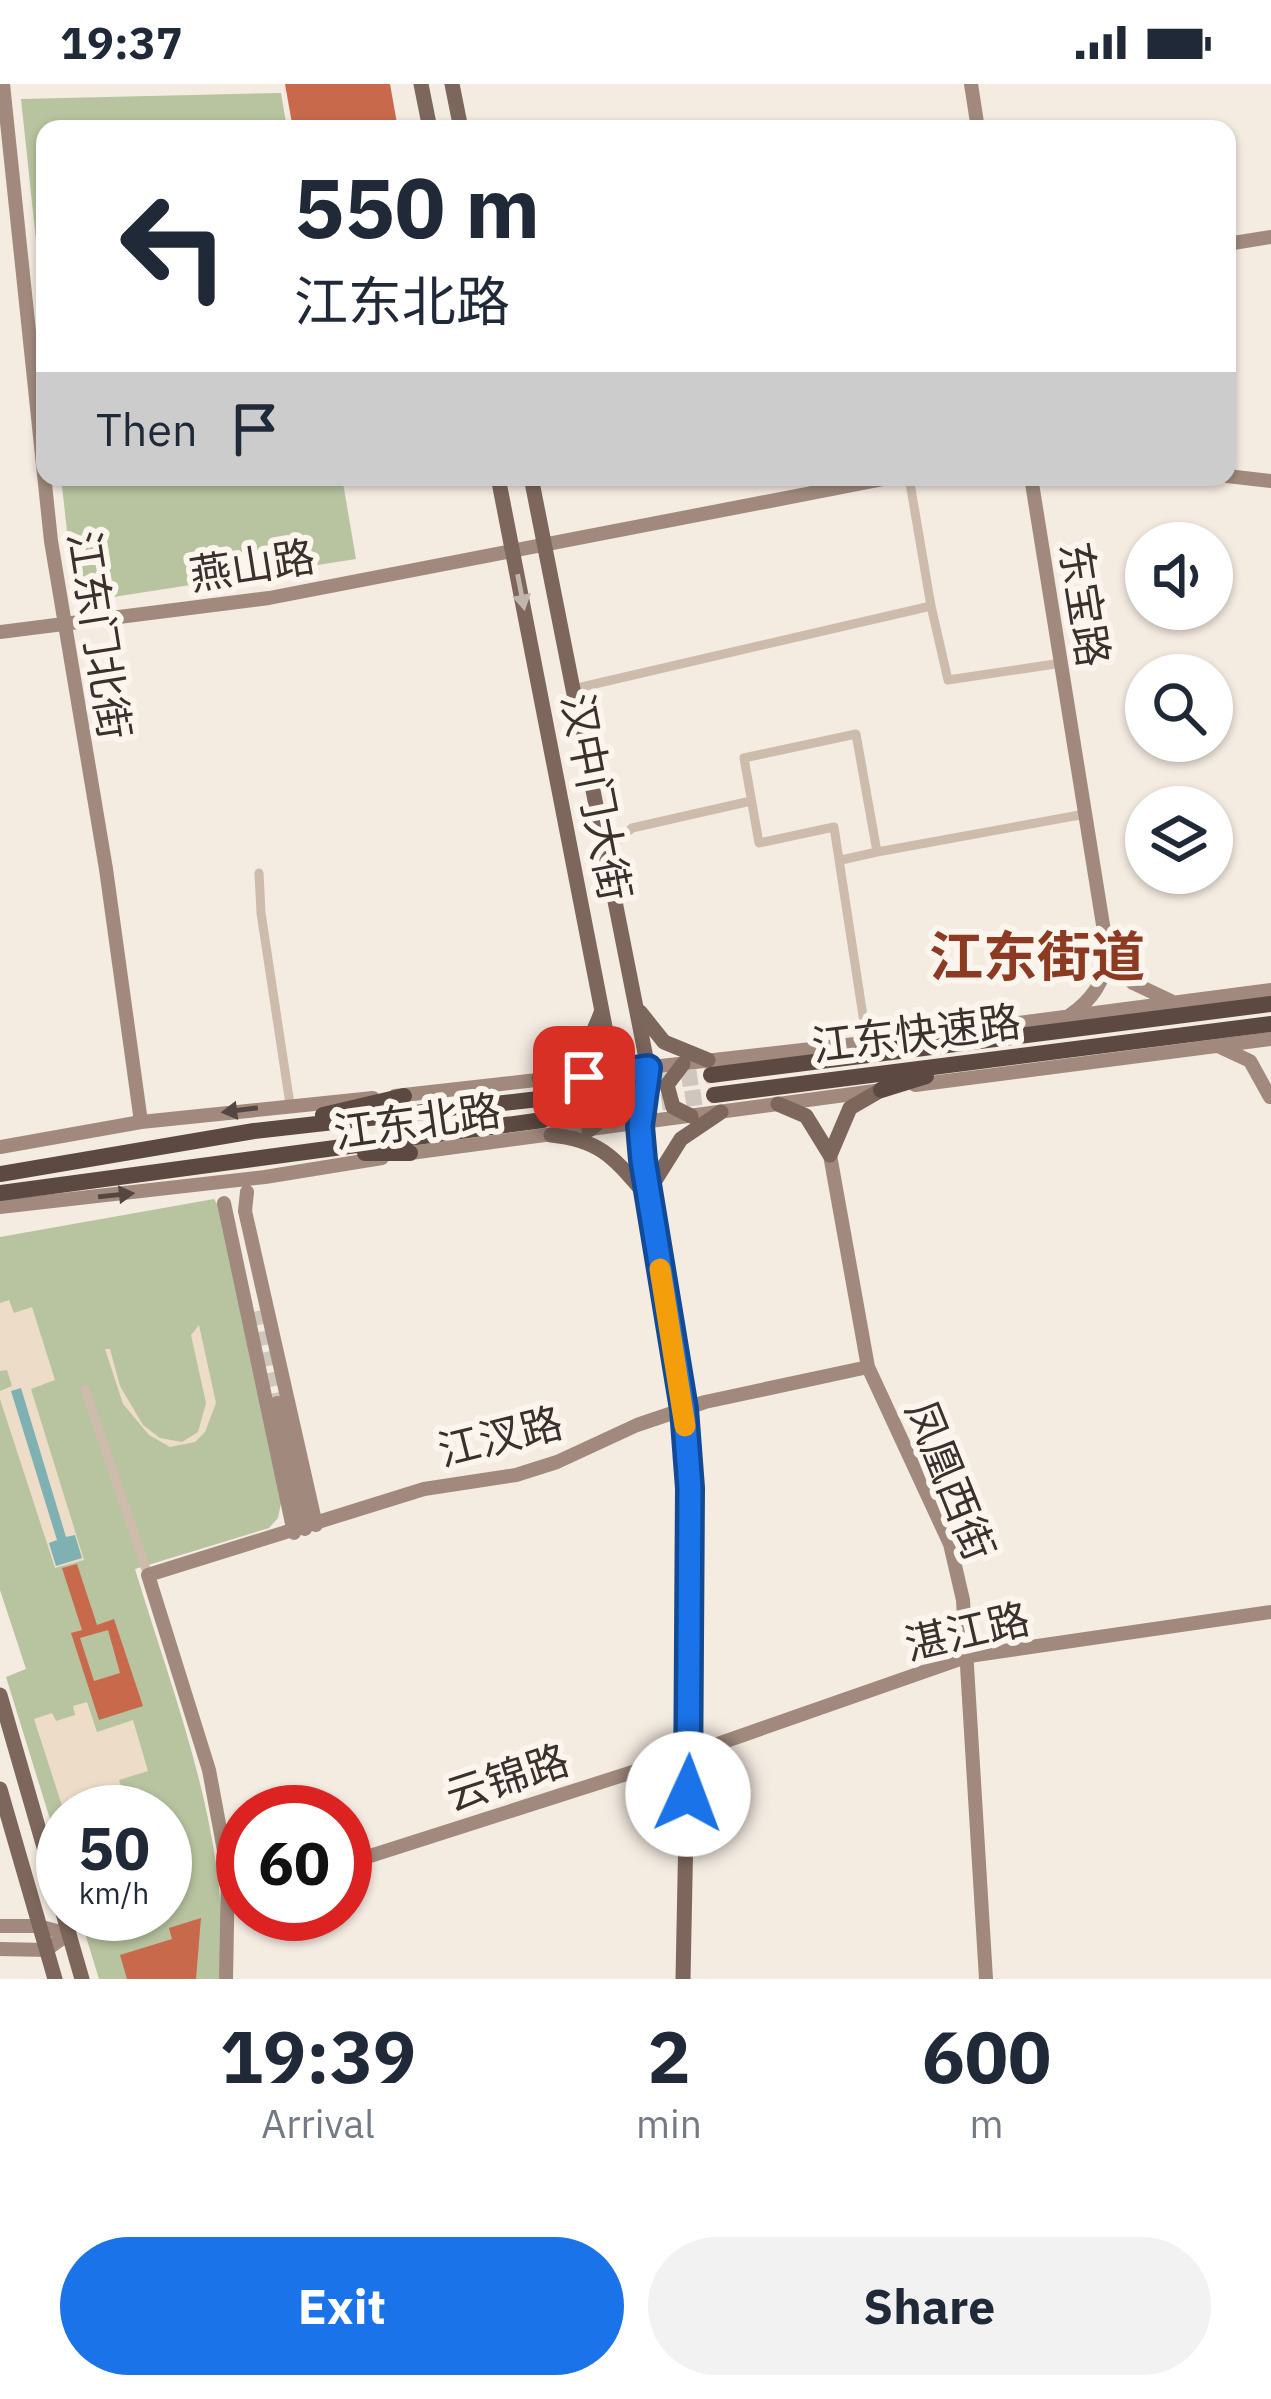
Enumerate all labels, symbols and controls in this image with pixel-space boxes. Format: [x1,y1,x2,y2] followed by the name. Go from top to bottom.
[60,13,183,71] text: 19:37
[294,152,540,261] text: 550 m
[96,168,252,324] icon: left
[294,266,510,336] text: 江东北路
[222,396,288,462] icon: arrive
[96,400,198,458] text: Then
[1125,522,1233,894] map controls
[1125,522,1233,630] button: sound
[56,527,144,743] street label: 江东门北街
[185,528,319,602] street label: 燕山路
[1048,537,1122,671] street label: 东宝路
[512,573,531,611] one-way arrow
[1125,654,1233,762] button: search
[550,689,644,905] street label: 汉中门大街
[1125,786,1233,894] button: layers
[929,921,1145,991] district label: 江东街道
[808,993,1024,1073] street label: 江东快速路
[533,1026,635,1128] pin
[551,1044,617,1110] icon: arrive
[330,1082,504,1160] street label: 江东北路
[220,1100,258,1119] one-way arrow
[98,1185,135,1204] one-way arrow
[894,1392,1008,1568] street label: 凤凰西街
[432,1394,568,1478] street label: 江汊路
[899,1590,1035,1672] street label: 湛江路
[439,1731,575,1823] street label: 云锦路
[625,1731,751,1857] position arrow
[216,1785,372,1941] speed limit sign: 60
[78,1808,150,1887] text: 50
[79,1873,149,1912] text: km/h
[220,2009,416,2103] text: 19:39
[647,2009,691,2103] text: 2
[922,2009,1051,2103] text: 600
[261,2098,375,2149] text: Arrival
[636,2098,702,2149] text: min
[969,2098,1004,2149] text: m
[60,2237,624,2375] button: Exit
[648,2237,1211,2375] button: Share

